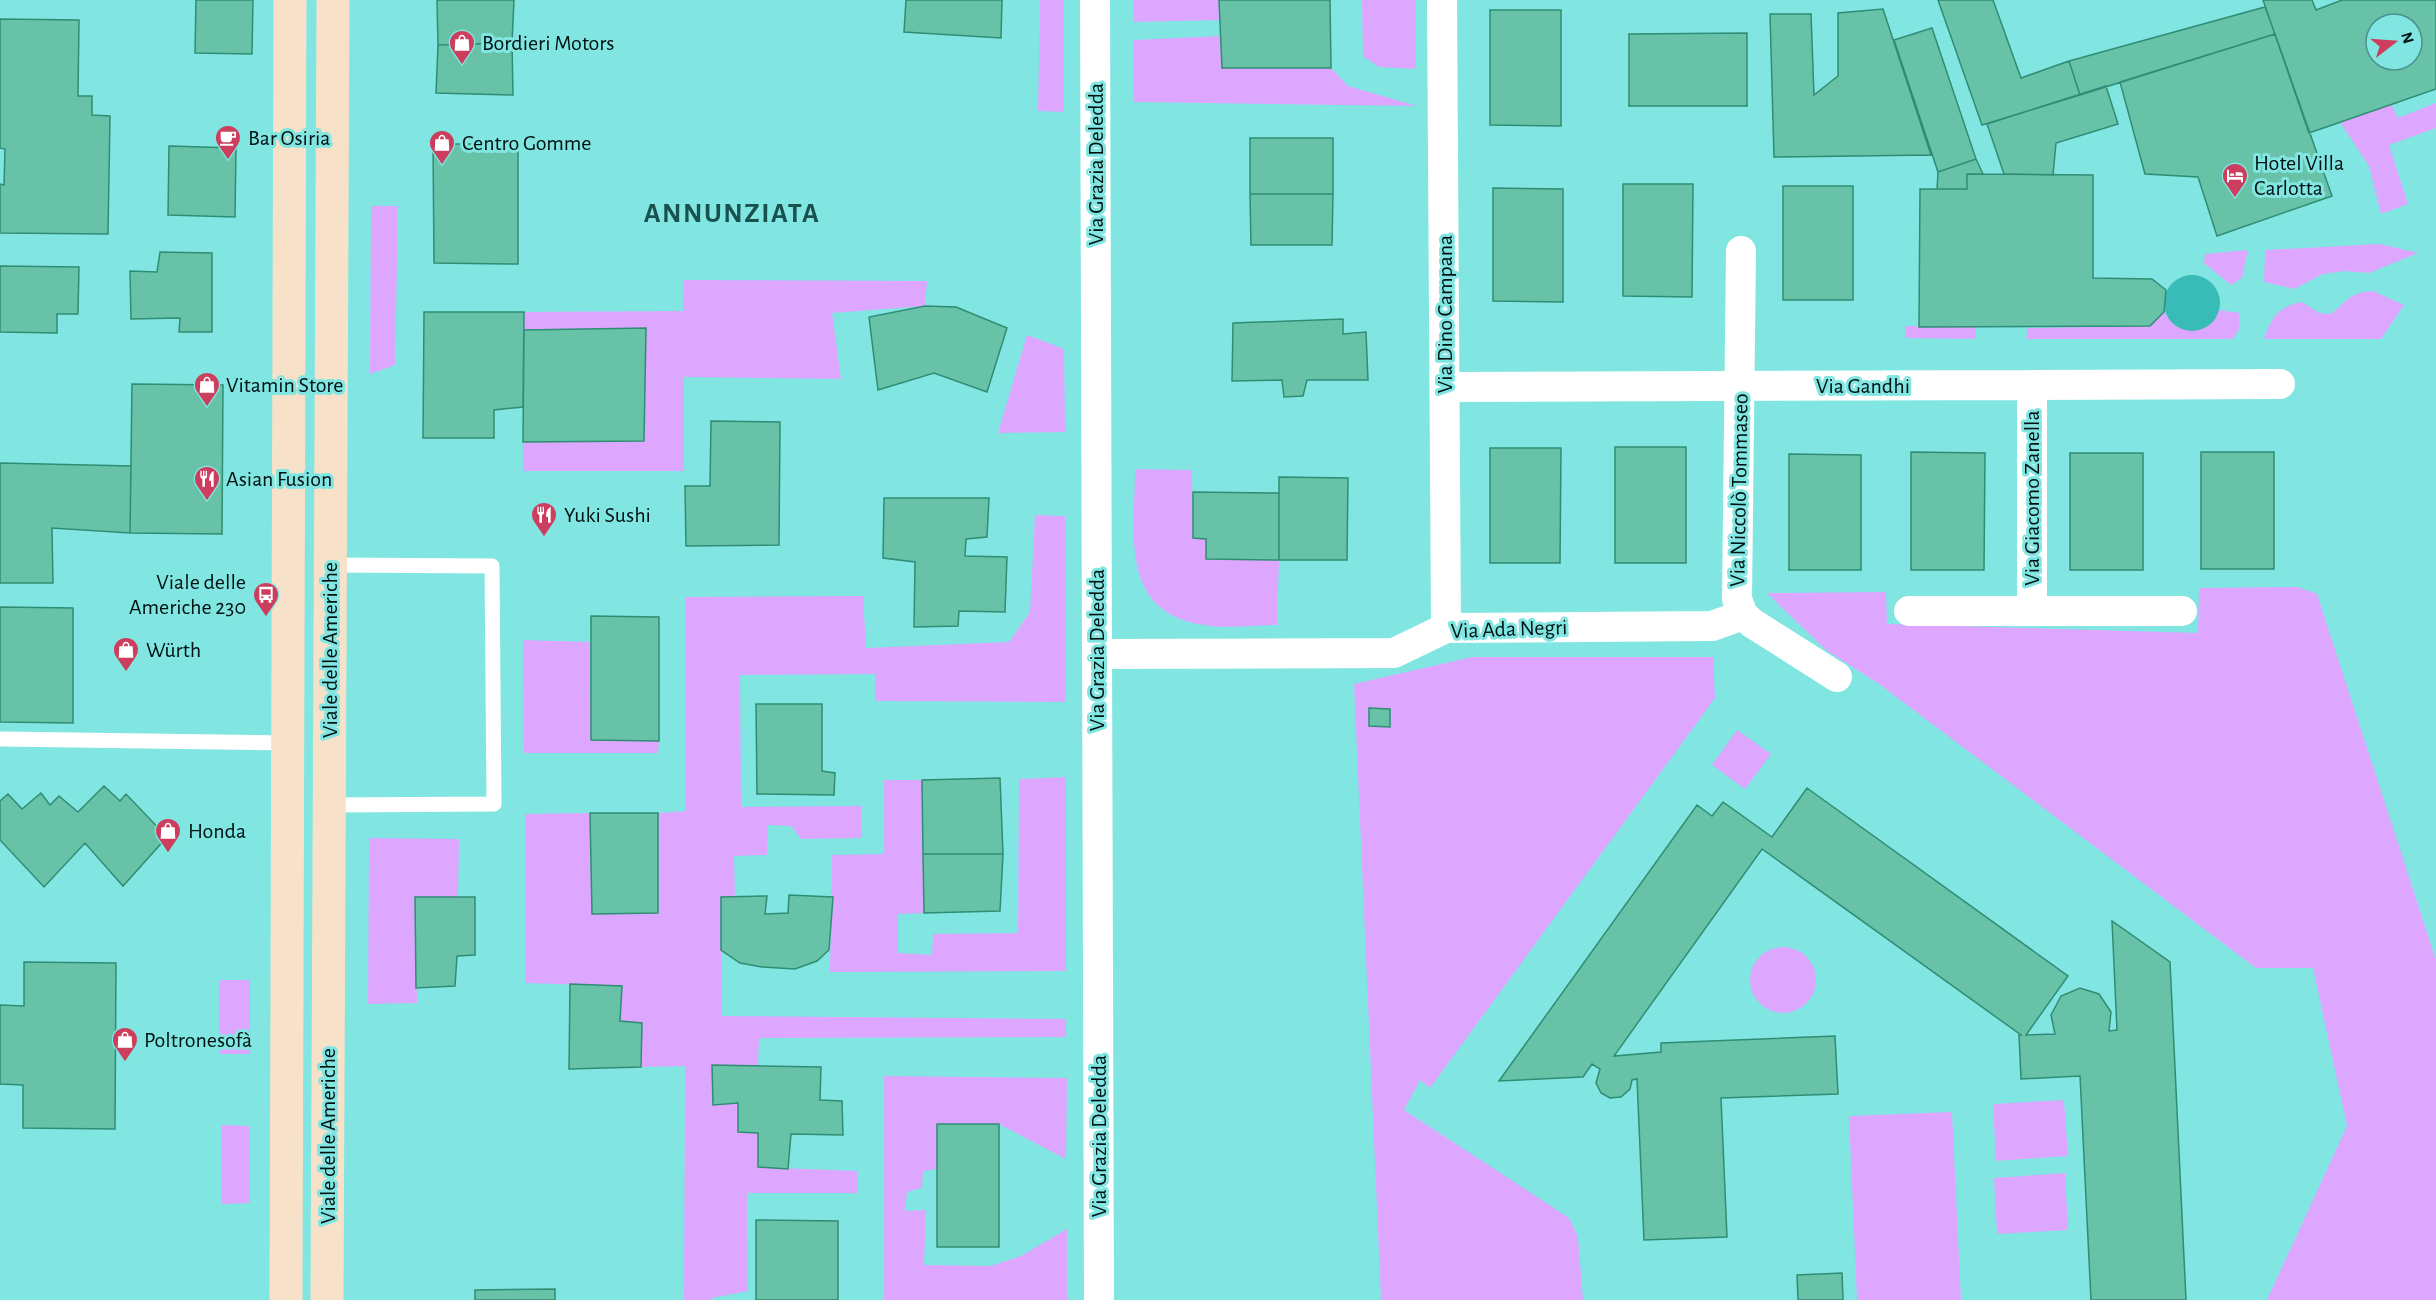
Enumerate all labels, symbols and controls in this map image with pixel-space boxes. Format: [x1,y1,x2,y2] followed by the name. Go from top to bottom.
[2364,12,2424,72] north arrow
[447,28,477,66] shop icon: Bordieri Motors
[2398,30,2417,46] text: N
[482,32,614,54] place label: Bordieri Motors
[1085,83,1107,245] street label: Via Grazia Deledda
[213,123,243,161] cafe icon: Bar Osiria
[248,127,331,149] place label: Bar Osiria
[427,128,457,166] shop icon: Centro Gomme
[462,132,592,154] place label: Centro Gomme
[2254,152,2344,199] place label: Hotel Villa Carlotta
[2220,161,2250,199] hotel icon: Hotel Villa Carlotta
[644,200,820,228] district label: ANNUNZIATA
[1434,235,1456,393] street label: Via Dino Campana
[192,370,222,408] shop icon: Vitamin Store
[226,374,344,396] place label: Vitamin Store
[1816,375,1910,397] street label: Via Gandhi
[1726,393,1752,587] street label: Via Niccolò Tommaseo
[2021,410,2043,586] street label: Via Giacomo Zanella
[192,464,222,502] restaurant icon: Asian Fusion
[226,468,332,490] place label: Asian Fusion
[529,500,559,538] restaurant icon: Yuki Sushi
[564,504,651,526] place label: Yuki Sushi
[319,562,341,738] street label: Viale delle Americhe
[1086,569,1108,731] street label: Via Grazia Deledda
[129,571,246,618] place label: Viale delle Americhe 230
[251,580,281,618] bus stop icon: Viale delle Americhe 230
[1450,616,1568,642] street label: Via Ada Negri
[111,635,141,673] shop icon: Würth
[146,639,201,661] place label: Würth
[153,816,183,854] shop icon: Honda
[188,820,246,842] place label: Honda
[110,1025,140,1063] shop icon: Poltronesofà
[144,1029,252,1051] place label: Poltronesofà
[317,1048,339,1224] street label: Viale delle Americhe
[1088,1055,1110,1217] street label: Via Grazia Deledda

